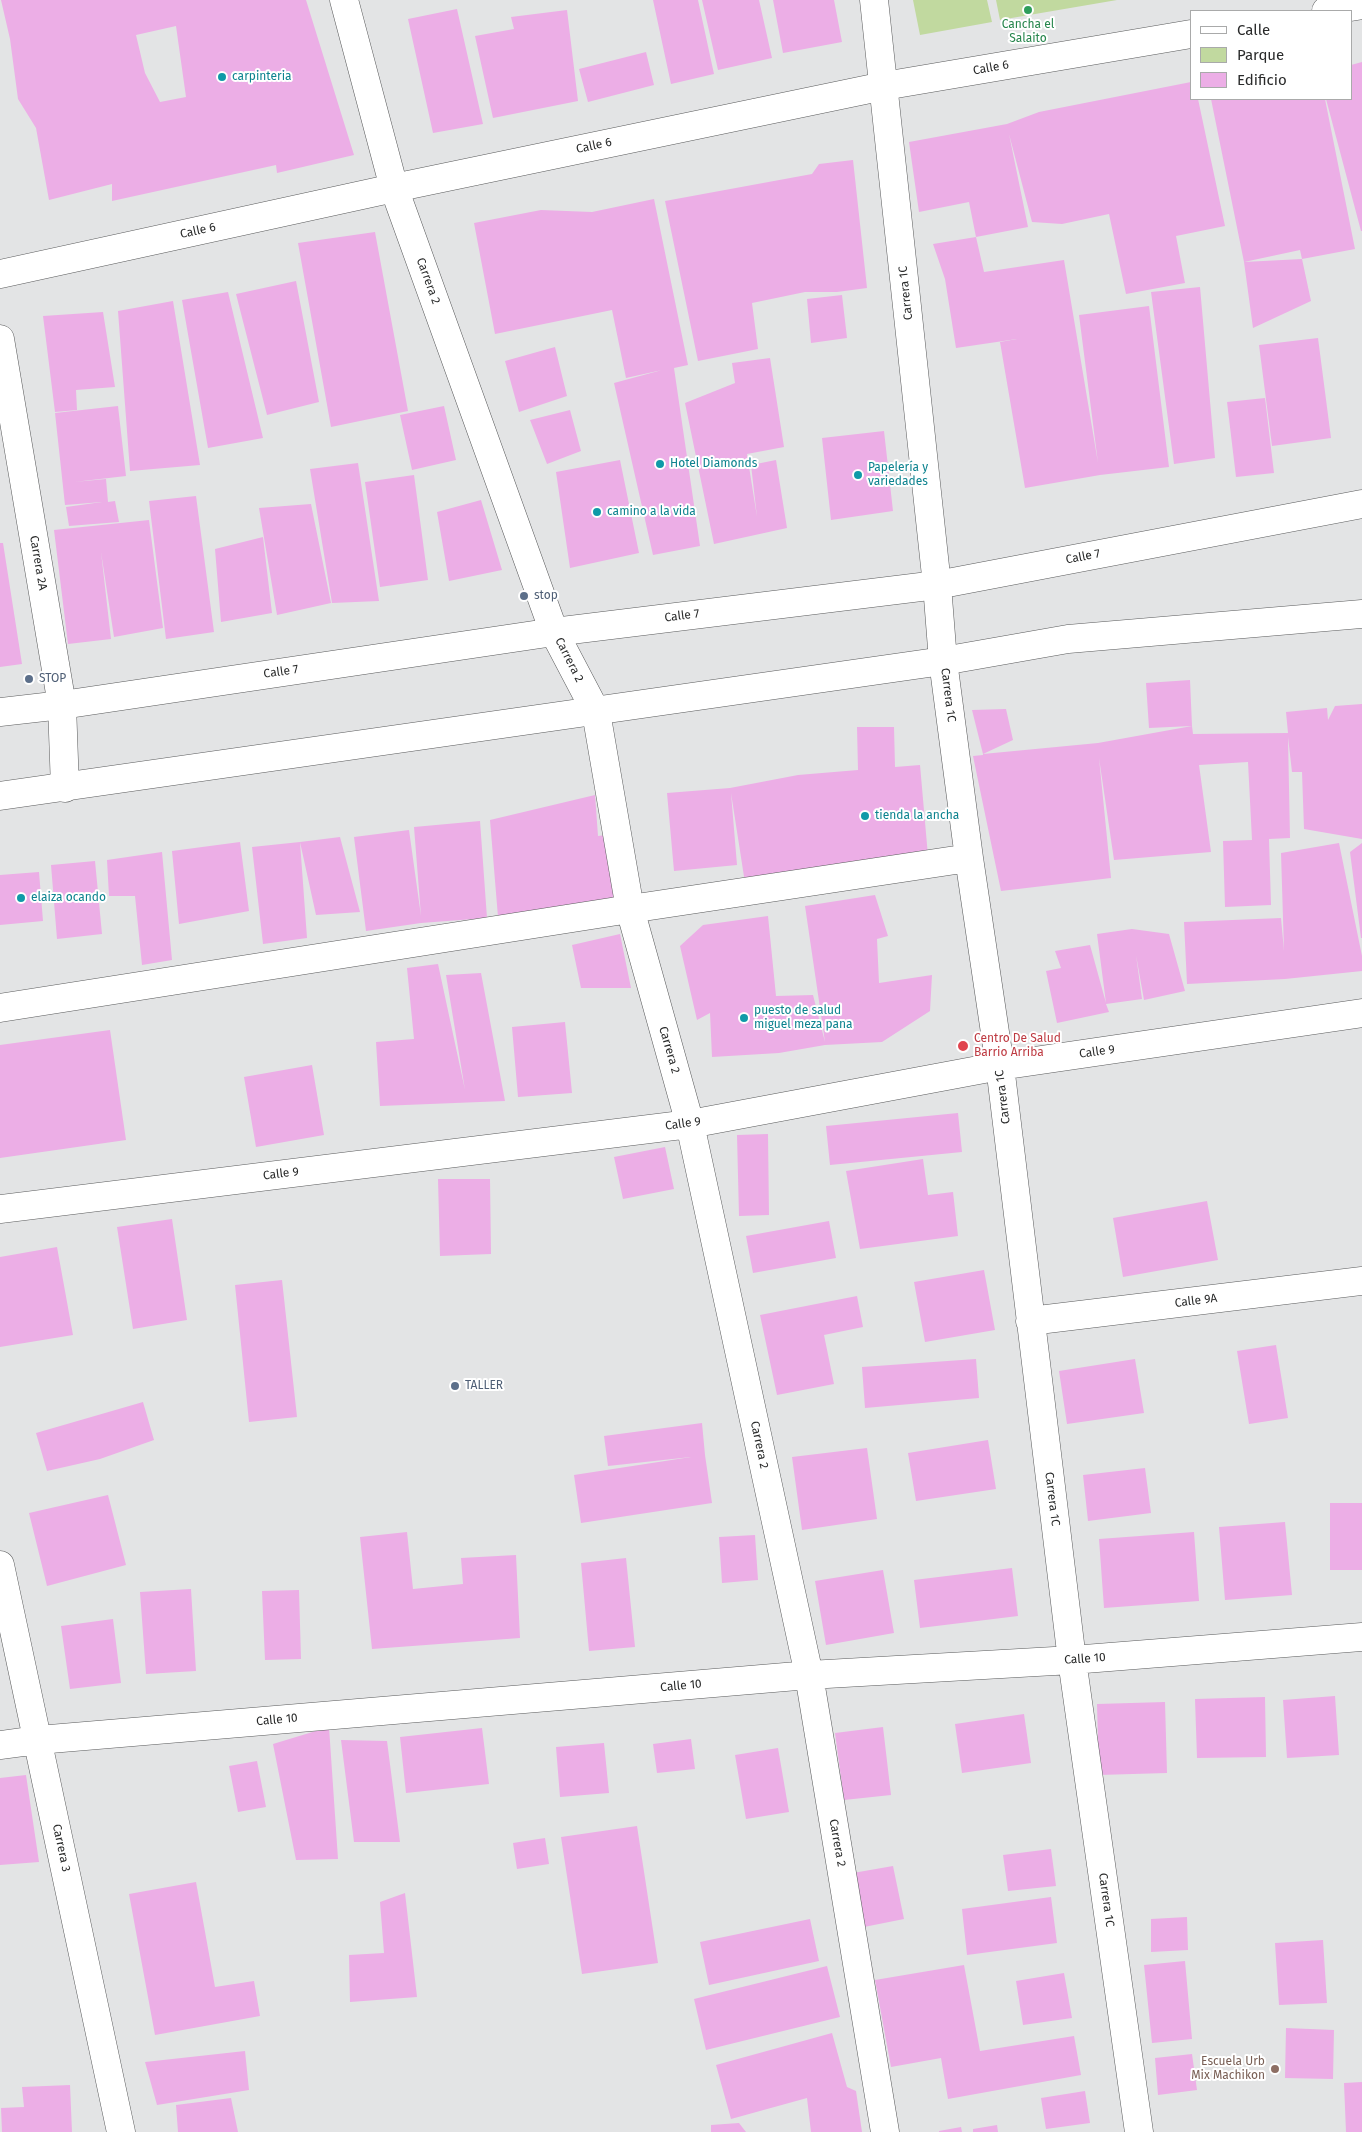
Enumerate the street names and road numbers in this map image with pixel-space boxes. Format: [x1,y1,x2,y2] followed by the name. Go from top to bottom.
[972,58,1010,78] street label: Calle 6
[575,135,613,157] street label: Calle 6
[179,220,217,242] street label: Calle 6
[413,256,443,306] street label: Carrera 2
[896,265,916,321] street label: Carrera 1C
[26,535,50,591] street label: Carrera 2A
[1064,547,1102,567] street label: Calle 7
[664,607,700,625] street label: Calle 7
[552,635,586,685] street label: Carrera 2
[263,662,299,682] street label: Calle 7
[938,667,958,723] street label: Carrera 1C
[655,1025,683,1075] street label: Carrera 2
[1078,1042,1116,1062] street label: Calle 9
[993,1069,1013,1125] street label: Carrera 1C
[664,1114,702,1134] street label: Calle 9
[262,1165,300,1183] street label: Calle 9
[1174,1291,1218,1311] street label: Calle 9A
[747,1420,771,1470] street label: Carrera 2
[1042,1471,1062,1527] street label: Carrera 1C
[1064,1650,1106,1668] street label: Calle 10
[660,1677,702,1695] street label: Calle 10
[256,1711,298,1729] street label: Calle 10
[826,1818,848,1868] street label: Carrera 2
[49,1823,73,1873] street label: Carrera 3
[1095,1872,1117,1928] street label: Carrera 1C

